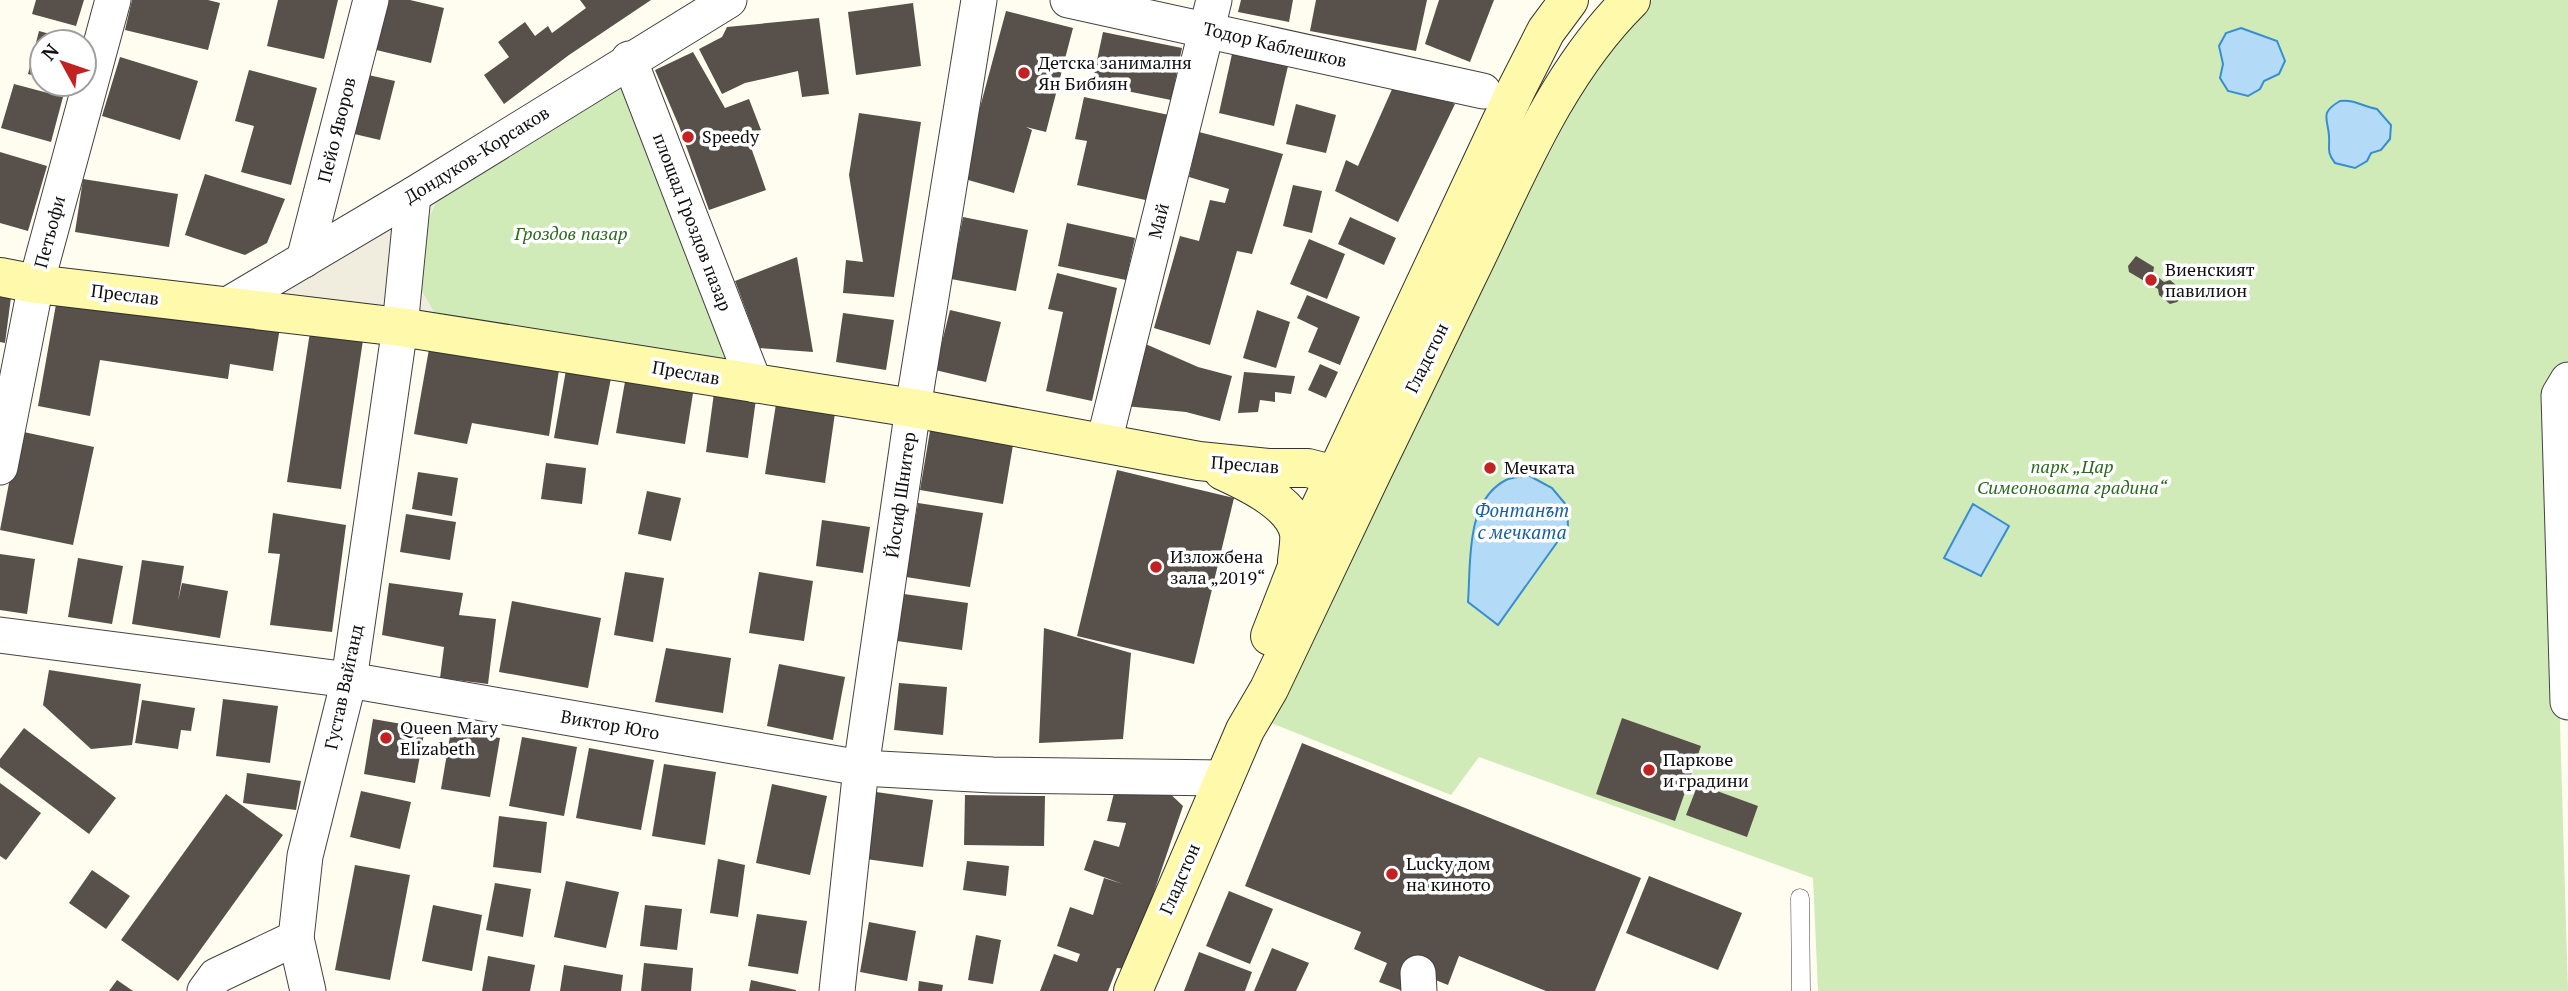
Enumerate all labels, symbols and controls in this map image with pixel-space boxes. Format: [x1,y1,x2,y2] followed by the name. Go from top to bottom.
[1201,16,1350,72] street label: Тодор Каблешков
[28,28,98,98] north arrow
[35,38,64,65] text: N
[1038,50,1192,95] place label: Детска занималня Ян Бибиян
[1016,65,1032,81] marker: Детска занималня Ян Бибиян
[311,75,361,185] street label: Пейо Яворов
[399,100,553,208] street label: Дондуков-Корсаков
[702,124,760,148] place label: Speedy
[648,129,738,314] street label: площад Гроздов пазар
[680,129,696,145] marker: Speedy
[28,193,70,271] street label: Петьофи
[1142,201,1174,241] street label: Май
[513,221,628,245] park label: Гроздов пазар
[2165,257,2255,302] place label: Виенският павилион
[2143,272,2159,288] marker: Виенският павилион
[90,278,161,310] street label: Преслав
[1399,319,1453,397] street label: Гладстон
[650,354,722,390] street label: Преслав
[879,430,921,559] street label: Йосиф Шнитер
[1210,450,1280,478] street label: Преслав
[1977,454,2169,499] park label: парк „Цар Симеоновата градина“
[1504,455,1575,479] place label: Мечката
[1482,460,1498,476] marker: Мечката
[1475,497,1569,544] water label: Фонтанът с мечката
[1170,544,1266,589] place label: Изложбена зала „2019“
[1148,559,1164,575] marker: Изложбена зала „2019“
[318,622,368,752] street label: Густав Вайганд
[559,704,662,745] street label: Виктор Юго
[400,715,499,760] place label: Queen Mary Elizabeth
[378,730,394,746] marker: Queen Mary Elizabeth
[1663,747,1749,792] place label: Паркове и градини
[1641,762,1657,778] marker: Паркове и градини
[1153,839,1205,918] street label: Гладстон
[1406,851,1491,896] place label: Lucky дом на киното
[1384,866,1400,882] marker: Lucky дом на киното

